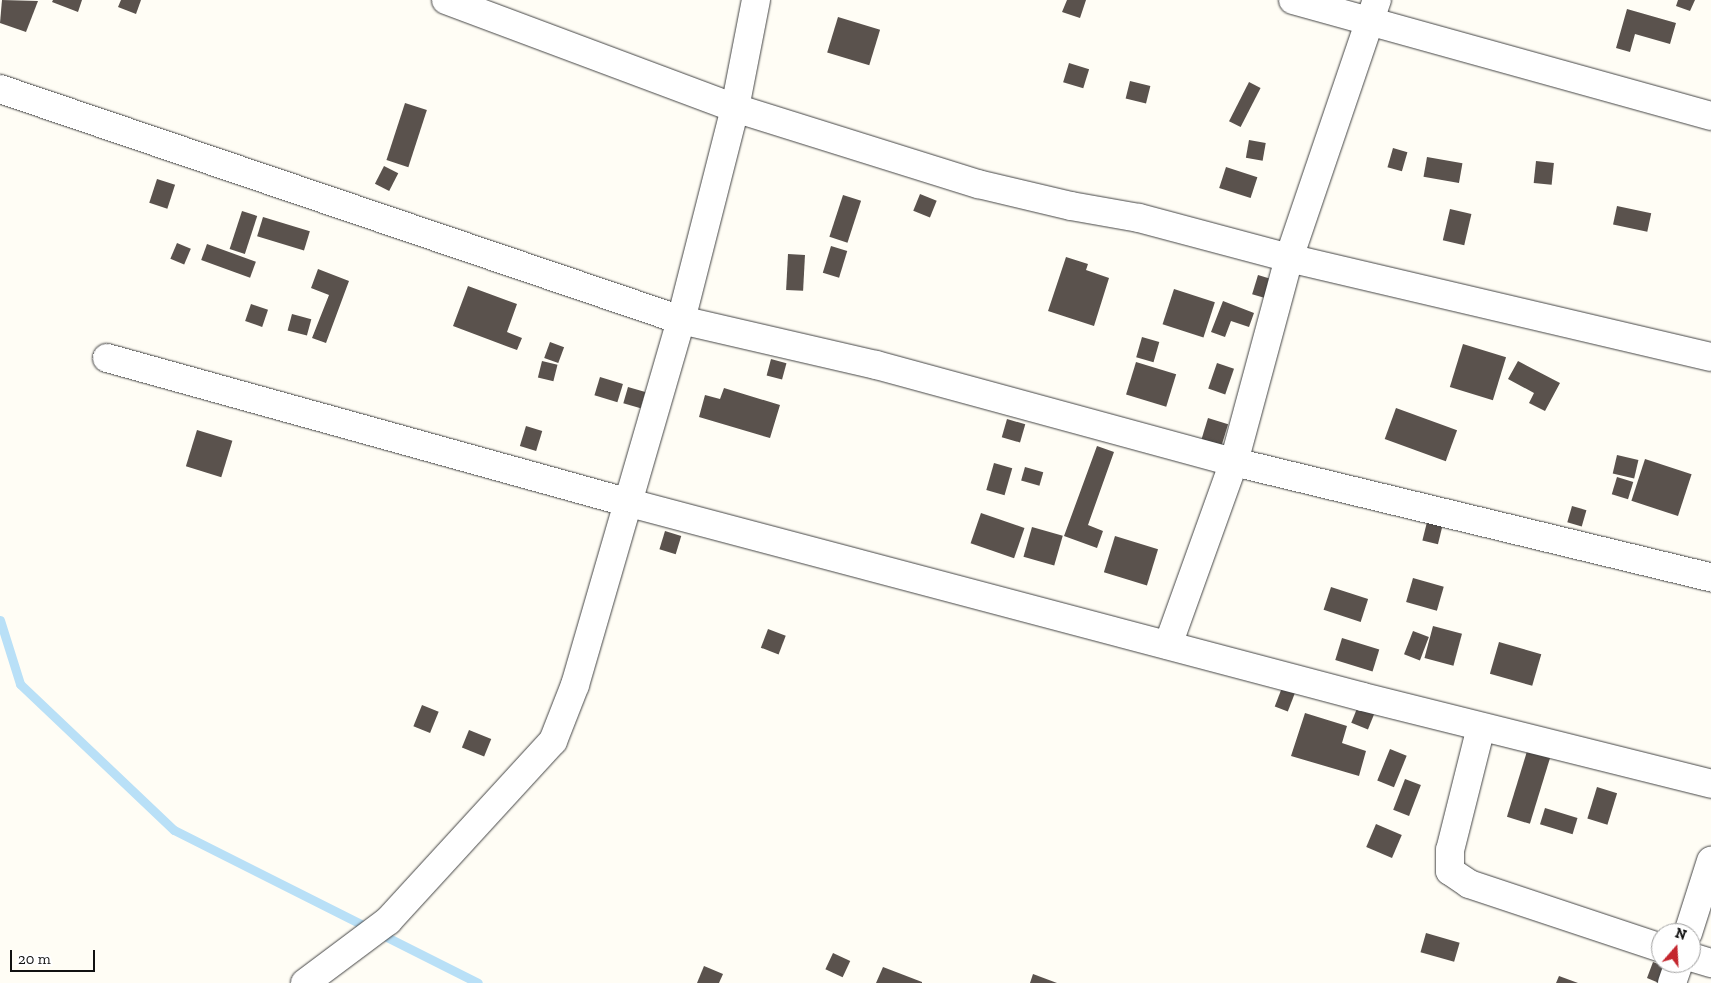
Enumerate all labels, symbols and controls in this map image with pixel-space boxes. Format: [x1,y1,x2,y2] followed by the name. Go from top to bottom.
[1651,923,1701,973] north arrow
[1673,925,1689,944] text: N
[12,940,98,972] scale bar
[18,950,51,968] text: 20 m

